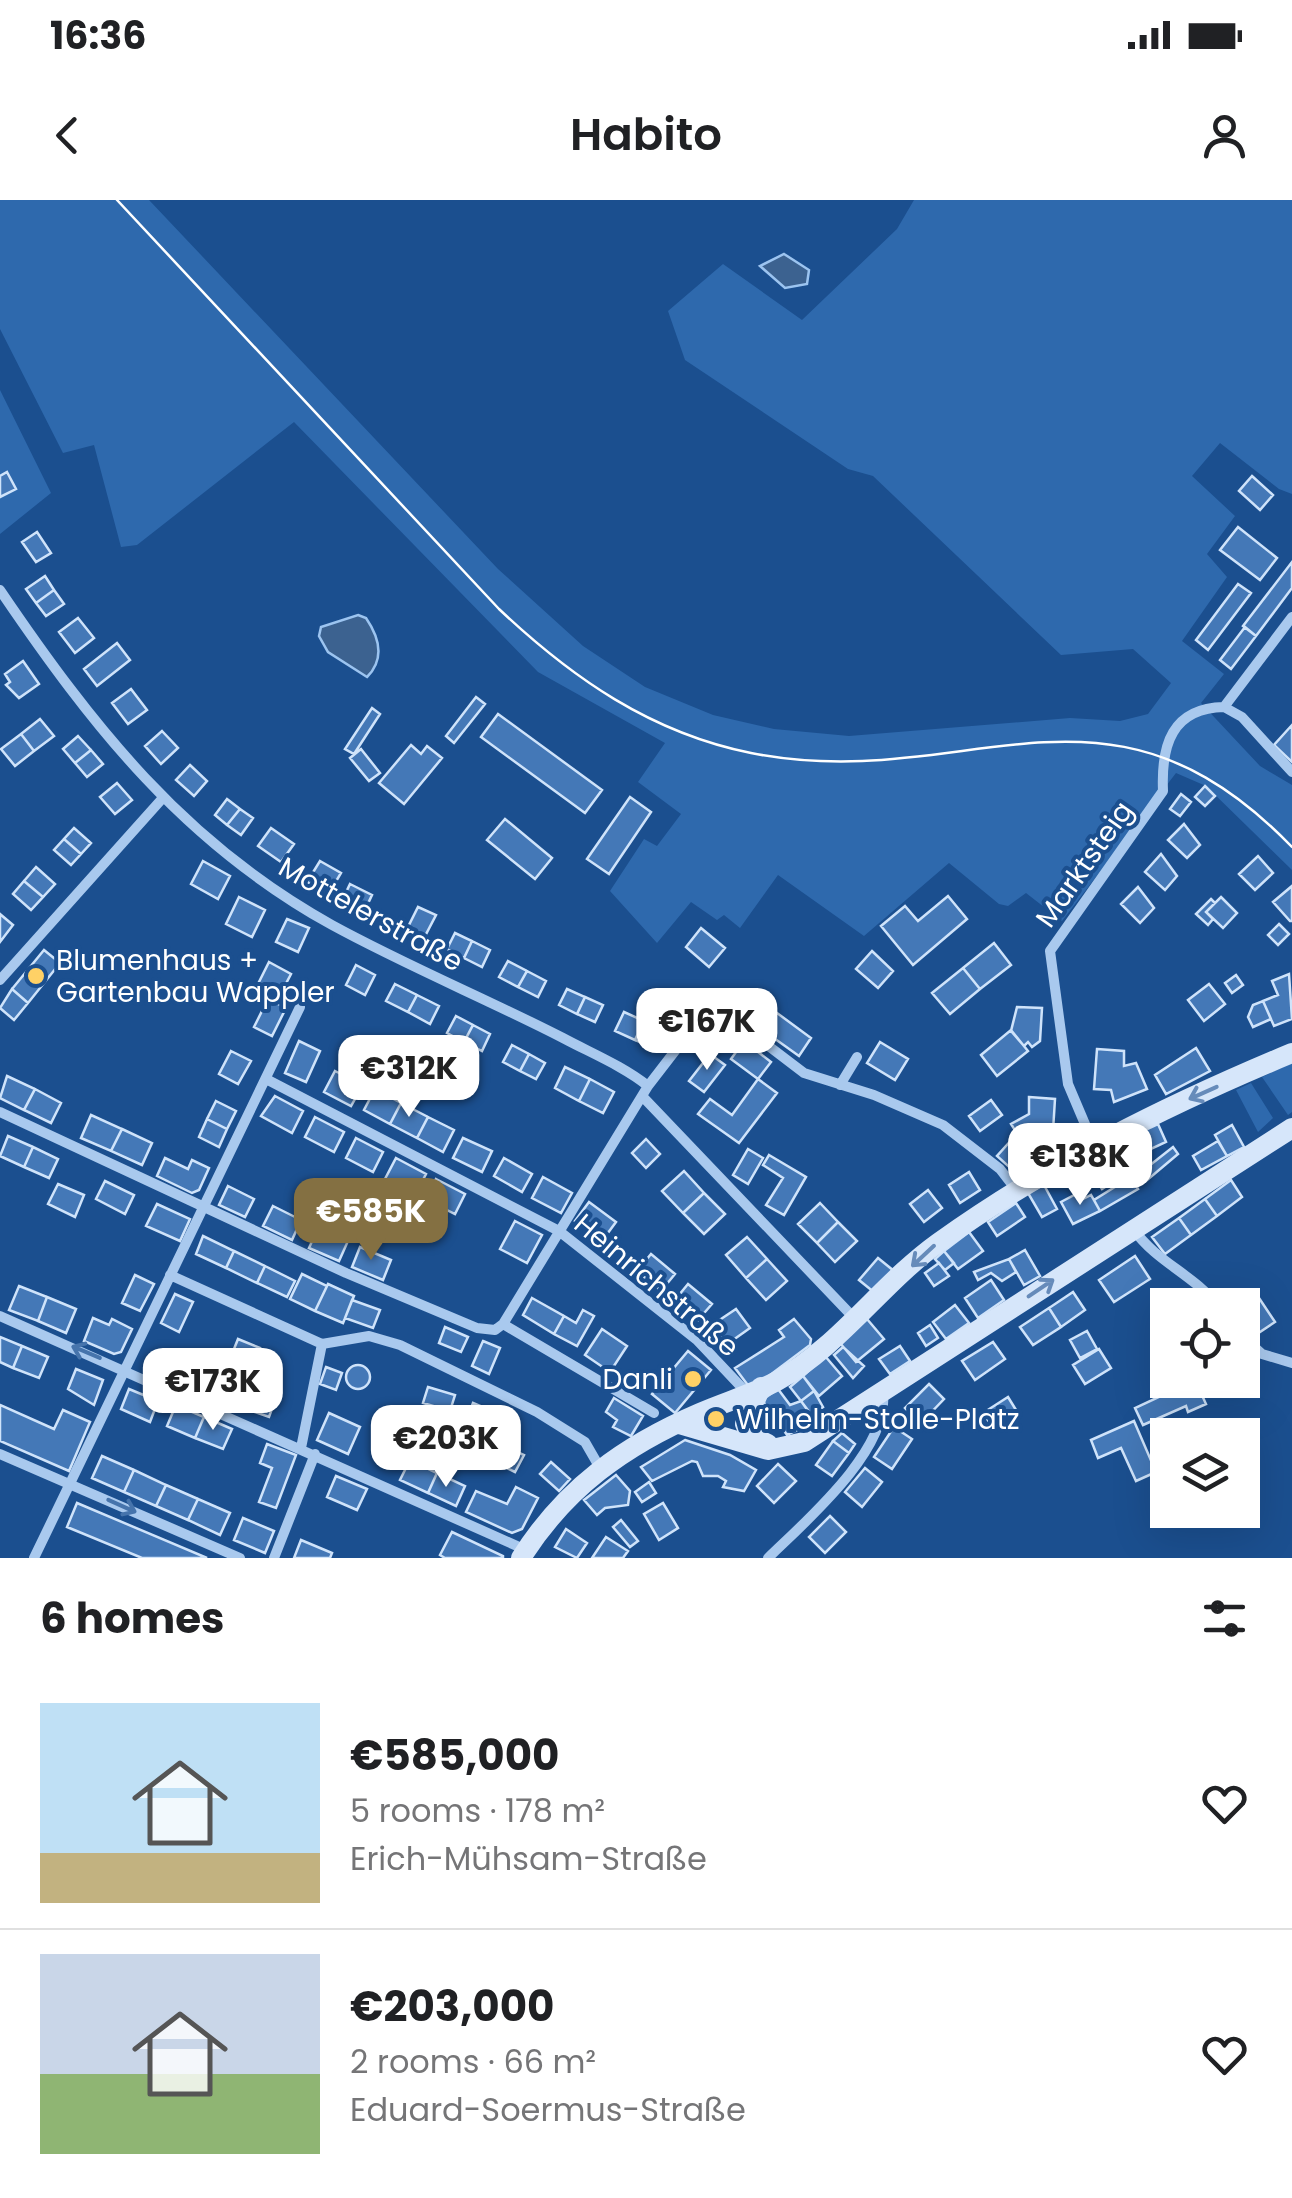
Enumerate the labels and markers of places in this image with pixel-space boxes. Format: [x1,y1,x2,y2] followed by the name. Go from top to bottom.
[56,941,335,1012] place label: Blumenhaus + Gartenbau Wappler
[25,965,47,987] marker: Blumenhaus + Gartenbau Wappler
[637,988,777,1073] pin: €167K
[339,1035,479,1120] pin: €312K
[1010,1123,1150,1208] pin: €138K
[301,1178,441,1263] pin: €585K
[143,1348,283,1433] pin: €173K
[603,1360,673,1399] place label: Danli
[682,1368,704,1390] marker: Danli
[736,1400,1020,1439] place label: Wilhelm-Stolle-Platz
[376,1405,516,1490] pin: €203K
[705,1408,727,1430] marker: Wilhelm-Stolle-Platz

